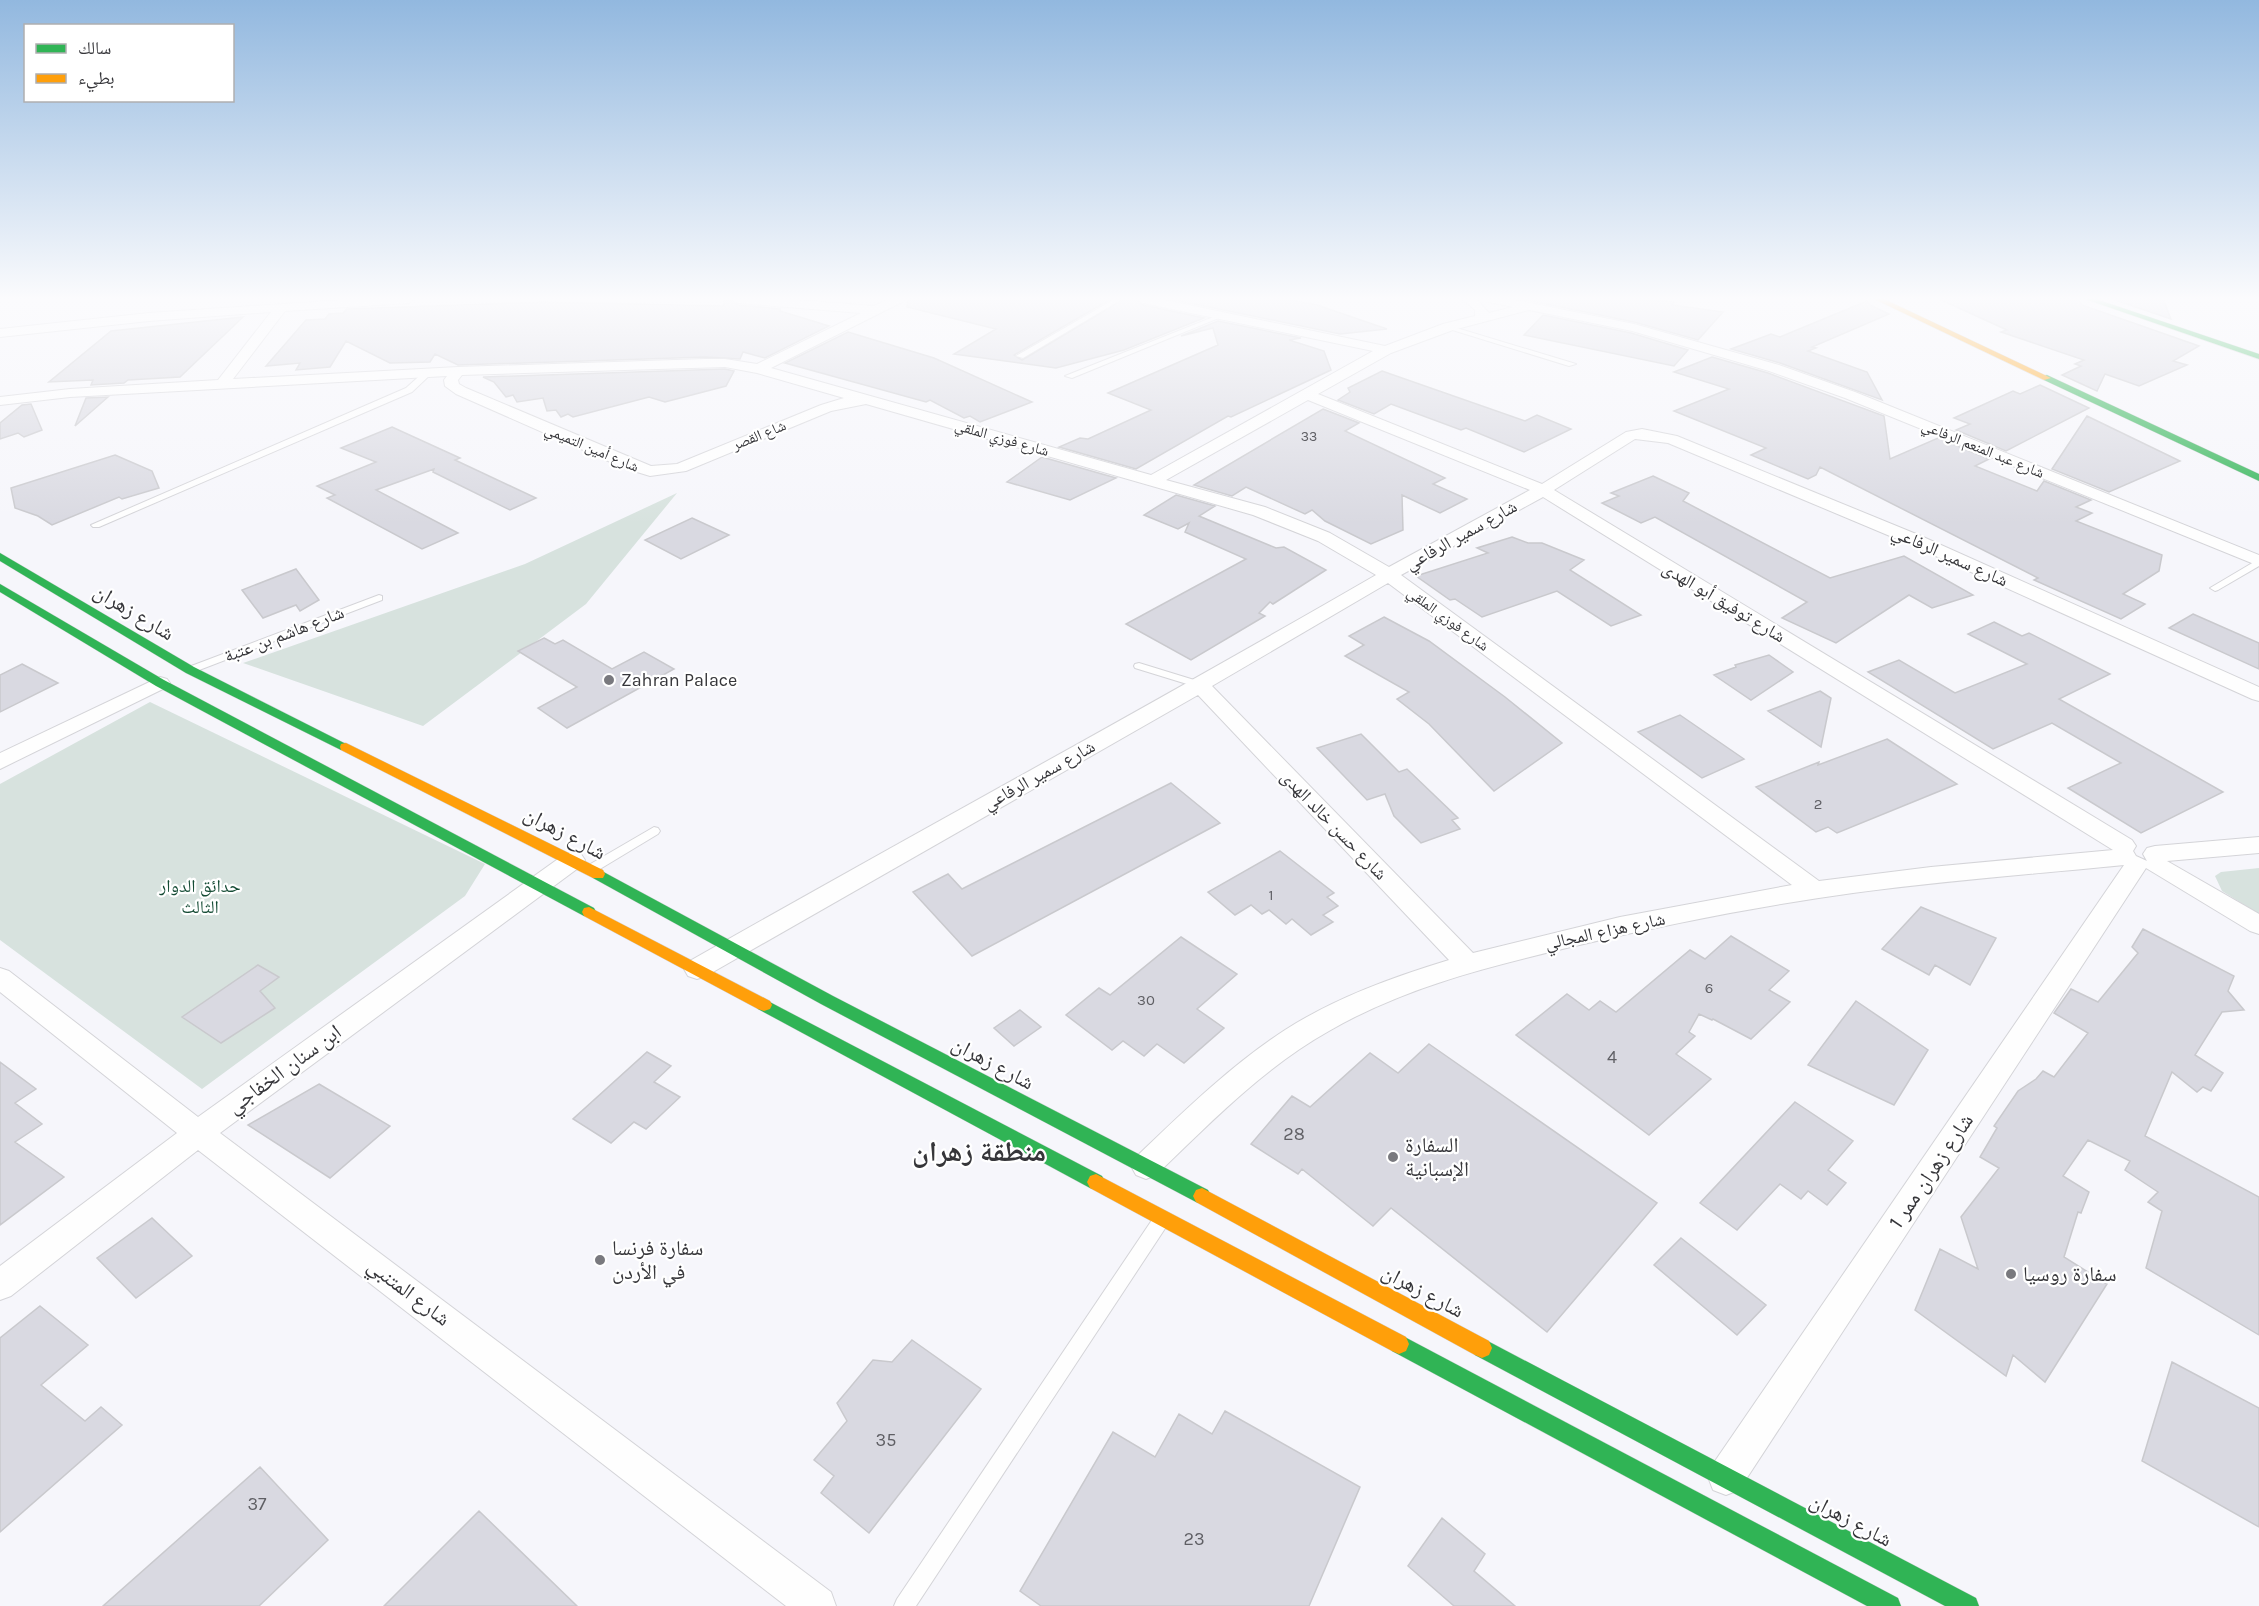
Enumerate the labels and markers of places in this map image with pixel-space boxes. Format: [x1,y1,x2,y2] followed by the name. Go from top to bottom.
[621,669,737,691] place label: Zahran Palace
[602,673,616,687] marker: Zahran Palace
[1405,1133,1469,1182] place label: السفارة الإسبانية
[1386,1150,1400,1164] marker: السفارة الإسبانية
[612,1236,703,1288] place label: سفارة فرنسا في الأردن
[593,1253,607,1267] marker: سفارة فرنسا في الأردن
[2023,1262,2117,1286] place label: سفارة روسيا
[2004,1267,2018,1281] marker: سفارة روسيا

